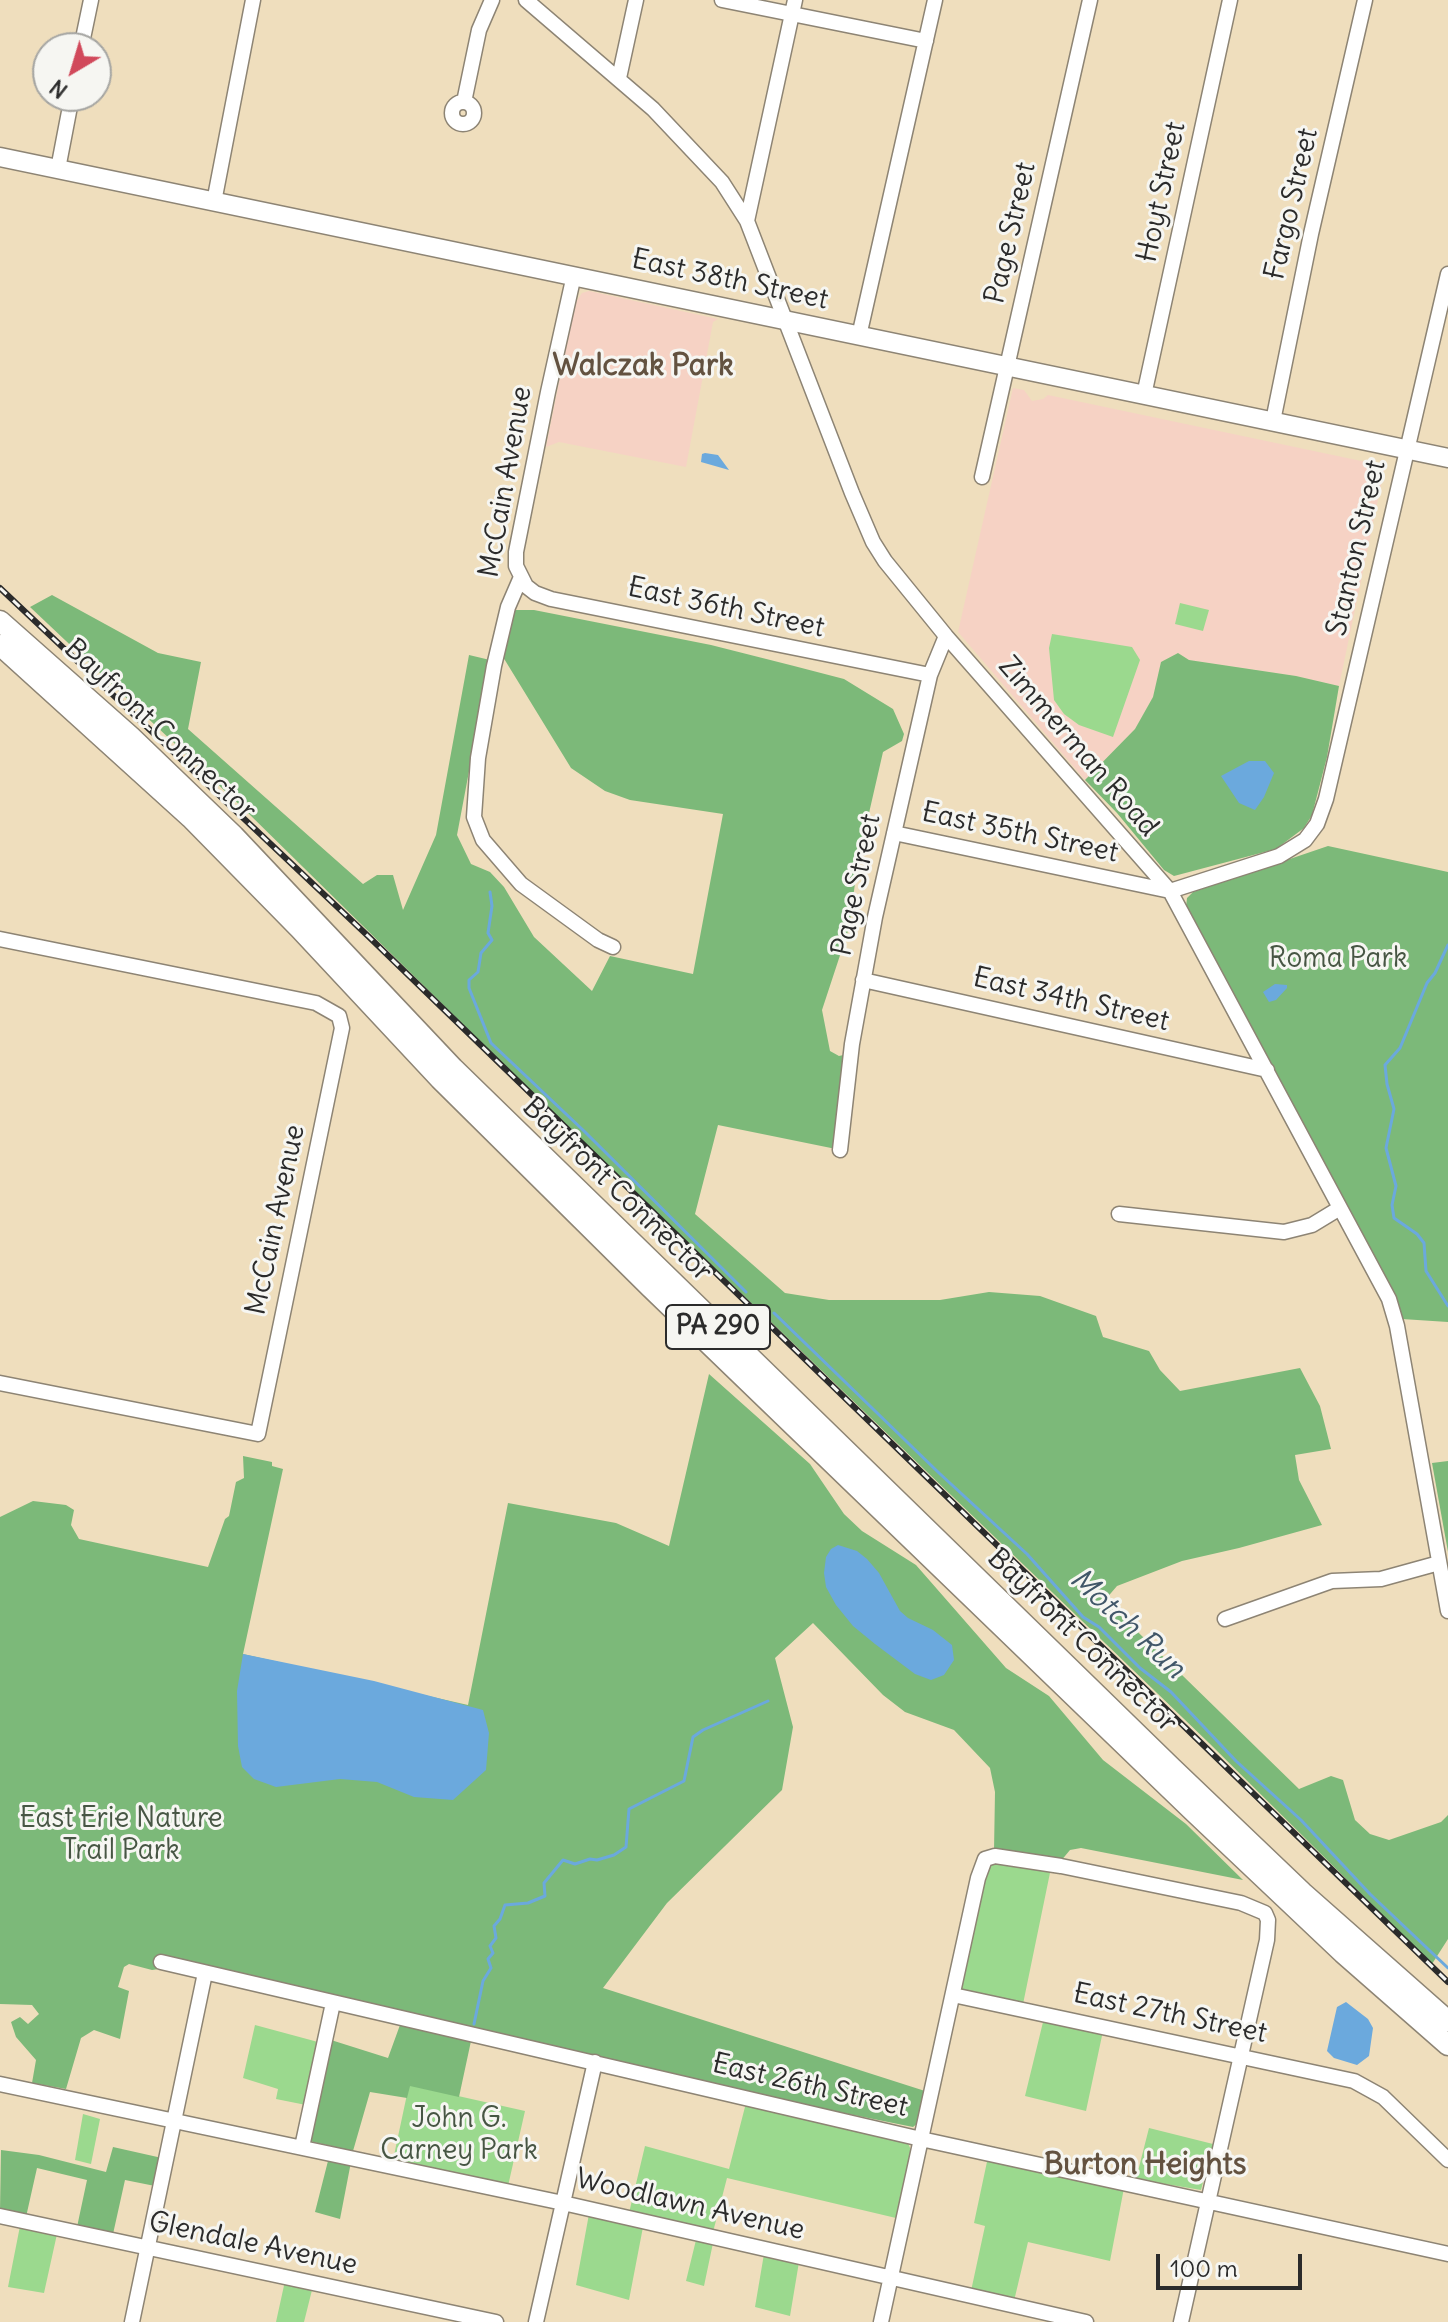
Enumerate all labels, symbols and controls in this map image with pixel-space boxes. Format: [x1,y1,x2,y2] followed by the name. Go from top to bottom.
[32,32,112,112] north arrow
[44,74,73,105] text: N
[1131,119,1193,265] street label: Hoyt Street
[1258,125,1326,283] street label: Fargo Street
[978,159,1044,307] street label: Page Street
[629,243,831,317] street label: East 38th Street
[552,348,734,384] district label: Walczak Park
[473,384,539,580] street label: McCain Avenue
[1320,457,1394,639] street label: Stanton Street
[625,571,827,645] street label: East 36th Street
[57,632,263,828] street label: Bayfront Connector
[991,650,1165,844] street label: Zimmerman Road
[919,796,1121,870] street label: East 35th Street
[826,811,888,959] street label: Page Street
[1269,942,1407,976] park label: Roma Park
[970,961,1172,1039] street label: East 34th Street
[515,1091,719,1289] street label: Bayfront Connector
[239,1122,313,1318] street label: McCain Avenue
[666,1305,770,1349] road number: PA 290
[980,1542,1184,1740] street label: Bayfront Connector
[1062,1562,1192,1686] water label: Motch Run
[19,1802,223,1868] park label: East Erie Nature Trail Park
[1070,1977,1270,2051] street label: East 27th Street
[709,2047,911,2125] street label: East 26th Street
[380,2102,538,2168] park label: John G. Carney Park
[1044,2147,1246,2183] district label: Burton Heights
[573,2162,807,2248] street label: Woodlawn Avenue
[146,2206,360,2282] street label: Glendale Avenue
[1160,2238,1306,2288] scale bar
[1170,2253,1238,2283] text: 100 m

